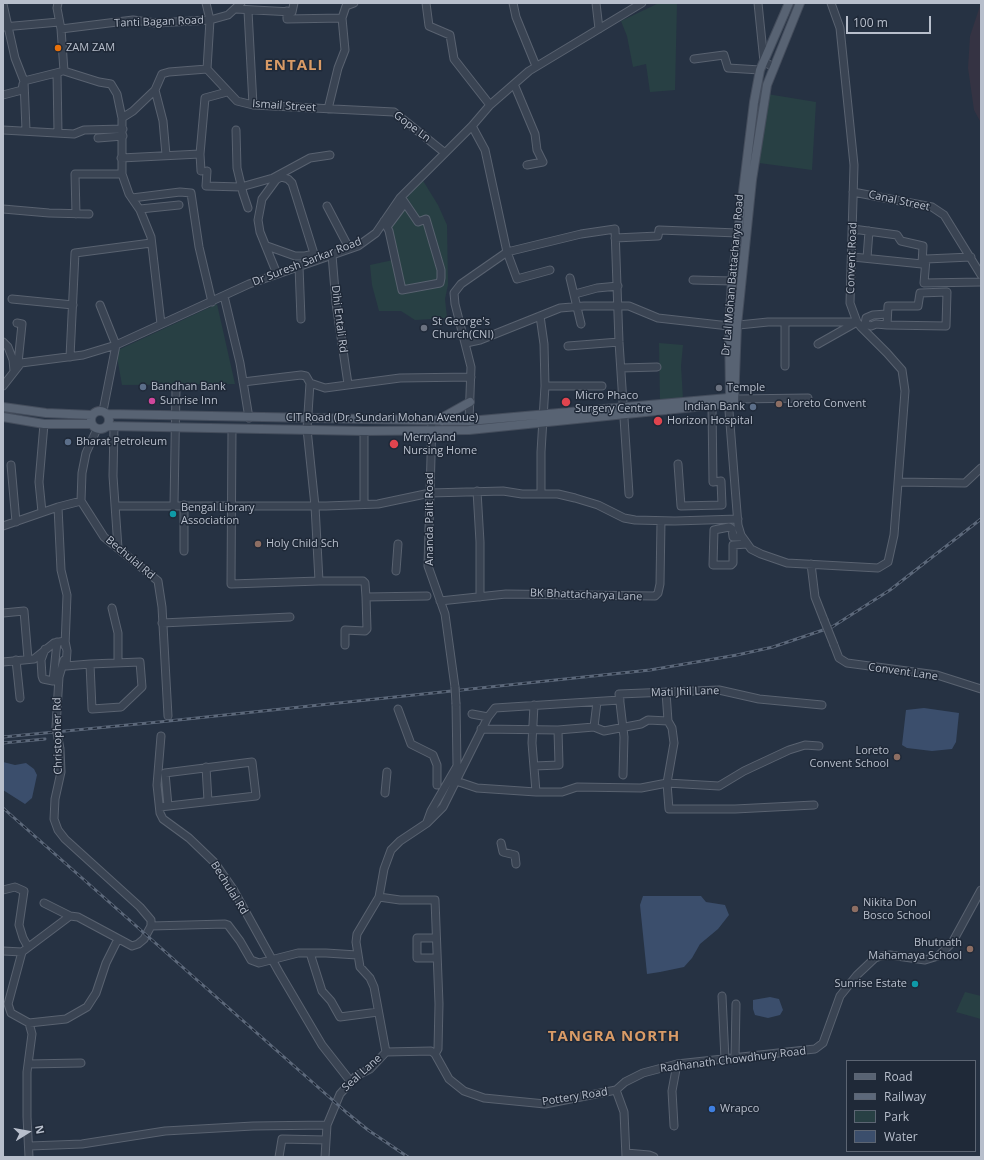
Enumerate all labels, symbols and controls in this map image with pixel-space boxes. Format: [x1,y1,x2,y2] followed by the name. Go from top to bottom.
[848,8,933,34] scale bar
[114,14,204,30] street label: Tanti Bagan Road
[853,14,888,31] text: 100 m
[66,41,115,55] place label: ZAM ZAM
[53,43,63,53] marker: ZAM ZAM
[264,57,324,75] district label: ENTALI
[252,97,316,115] street label: Ismail Street
[391,109,433,145] street label: Gope Ln
[867,188,931,214] street label: Canal Street
[719,194,747,356] street label: Dr Lal Mohan Battacharya Road
[844,222,860,294] street label: Convent Road
[251,235,363,289] street label: Dr Suresh Sarkar Road
[328,284,350,354] street label: Dihi Entali Rd
[432,315,494,341] place label: St George's Church(CNI)
[419,323,429,333] marker: St George's Church(CNI)
[151,380,226,394] place label: Bandhan Bank
[727,381,765,395] place label: Temple
[138,382,148,392] marker: Bandhan Bank
[714,383,724,393] marker: Temple
[575,389,652,415] place label: Micro Phaco Surgery Centre
[160,394,218,408] place label: Sunrise Inn
[147,396,157,406] marker: Sunrise Inn
[560,396,572,408] marker: Micro Phaco Surgery Centre
[787,397,866,411] place label: Loreto Convent
[774,399,784,409] marker: Loreto Convent
[684,400,745,414] place label: Indian Bank
[748,402,758,412] marker: Indian Bank
[286,411,478,425] street label: CIT Road (Dr. Sundari Mohan Avenue)
[667,414,753,428] place label: Horizon Hospital
[652,415,664,427] marker: Horizon Hospital
[403,431,477,457] place label: Merryland Nursing Home
[76,435,167,449] place label: Bharat Petroleum
[63,437,73,447] marker: Bharat Petroleum
[388,438,400,450] marker: Merryland Nursing Home
[423,472,437,566] street label: Ananda Palit Road
[181,501,255,527] place label: Bengal Library Association
[168,509,178,519] marker: Bengal Library Association
[103,534,157,582] street label: Bechulal Rd
[266,537,339,551] place label: Holy Child Sch
[253,539,263,549] marker: Holy Child Sch
[530,586,642,604] street label: BK Bhattacharya Lane
[867,661,939,683] street label: Convent Lane
[651,684,719,700] street label: Mati Jhil Lane
[51,697,65,775] street label: Christopher Rd
[809,744,889,770] place label: Loreto Convent School
[892,752,902,762] marker: Loreto Convent School
[207,859,251,917] street label: Bechulal Rd
[863,896,931,922] place label: Nikita Don Bosco School
[850,904,860,914] marker: Nikita Don Bosco School
[868,936,962,962] place label: Bhutnath Mahamaya School
[965,944,975,954] marker: Bhutnath Mahamaya School
[834,977,907,991] place label: Sunrise Estate
[910,979,920,989] marker: Sunrise Estate
[548,1028,680,1046] district label: TANGRA NORTH
[659,1044,807,1076] street label: Radhanath Chowdhury Road
[339,1052,385,1094] street label: Seal Lane
[846,1060,976,1152] legend
[884,1068,913,1085] text: Road
[541,1085,609,1109] street label: Pottery Road
[884,1088,926,1105] text: Railway
[720,1102,759,1116] place label: Wrapco
[707,1104,717,1114] marker: Wrapco
[884,1108,909,1125] text: Park
[8,1112,48,1152] north arrow
[32,1124,48,1135] text: N
[884,1128,918,1145] text: Water

